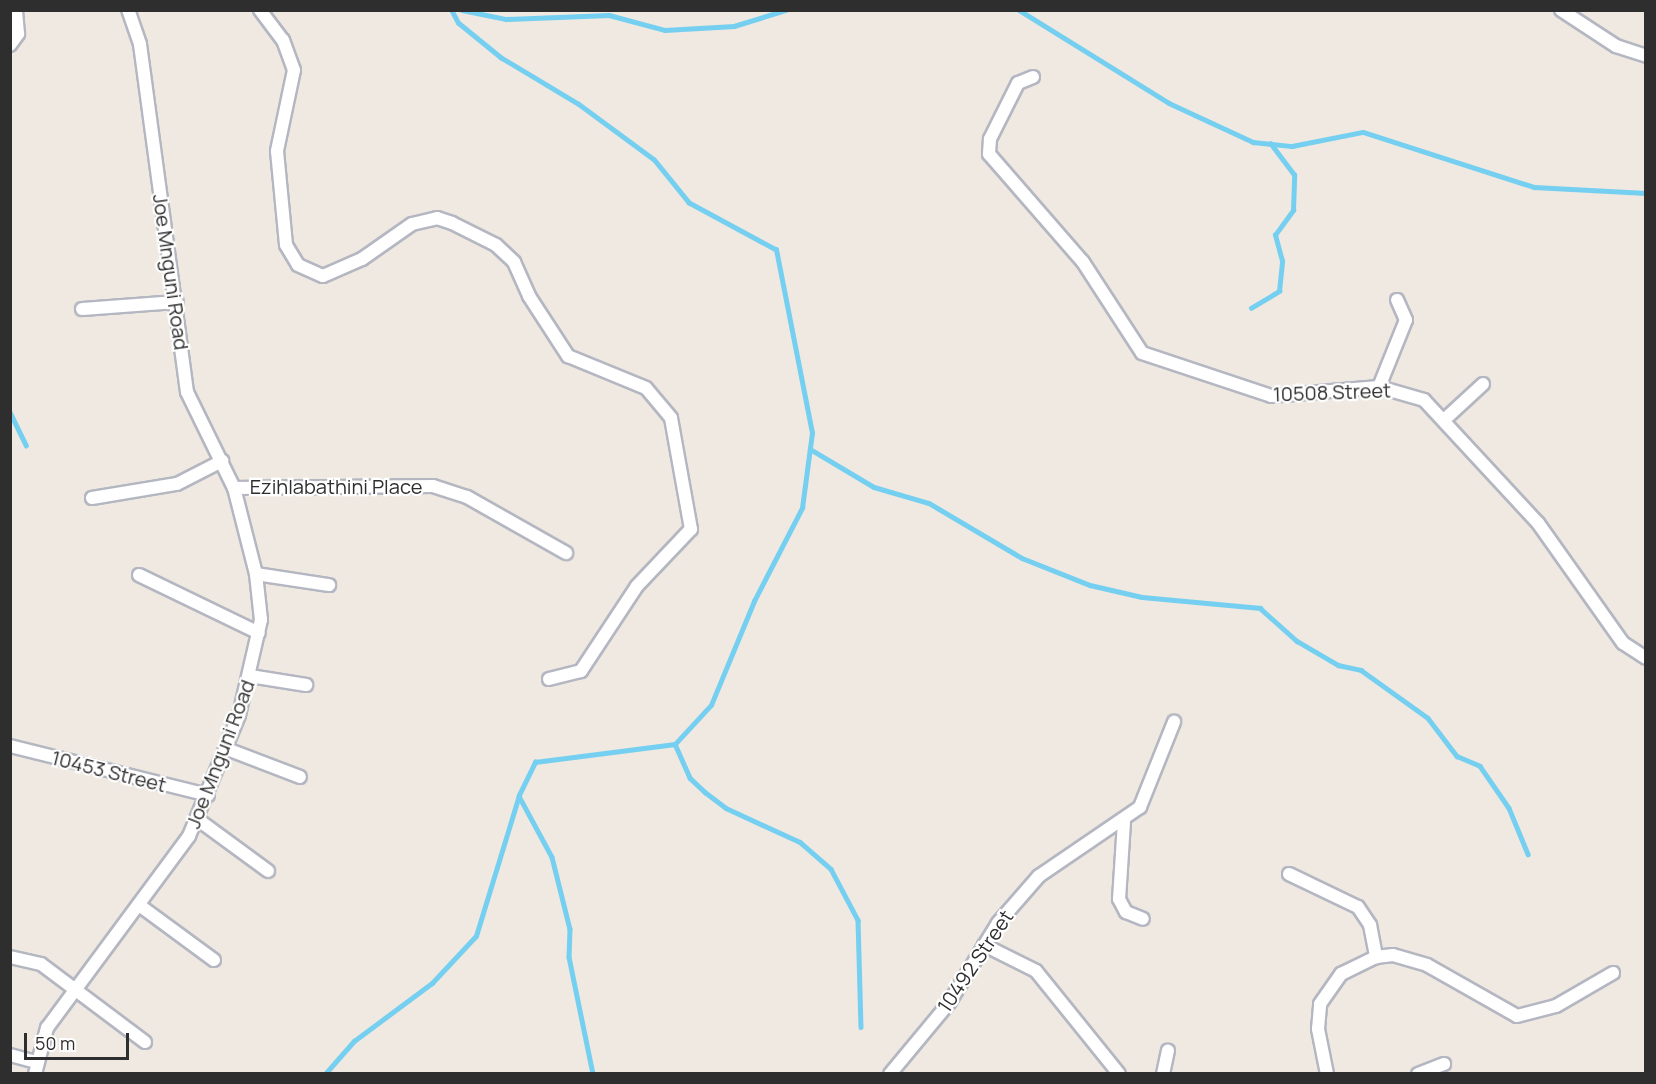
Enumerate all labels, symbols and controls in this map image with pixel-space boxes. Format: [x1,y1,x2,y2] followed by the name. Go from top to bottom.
[148,193,194,351] street label: Joe Mnguni Road
[1273,378,1391,406] street label: 10508 Street
[250,474,422,498] street label: Ezihlabathini Place
[181,676,259,832] street label: Joe Mnguni Road
[49,745,169,797] street label: 10453 Street
[932,905,1018,1017] street label: 10492 Street
[27,1021,132,1059] scale bar
[35,1031,75,1055] text: 50 m

